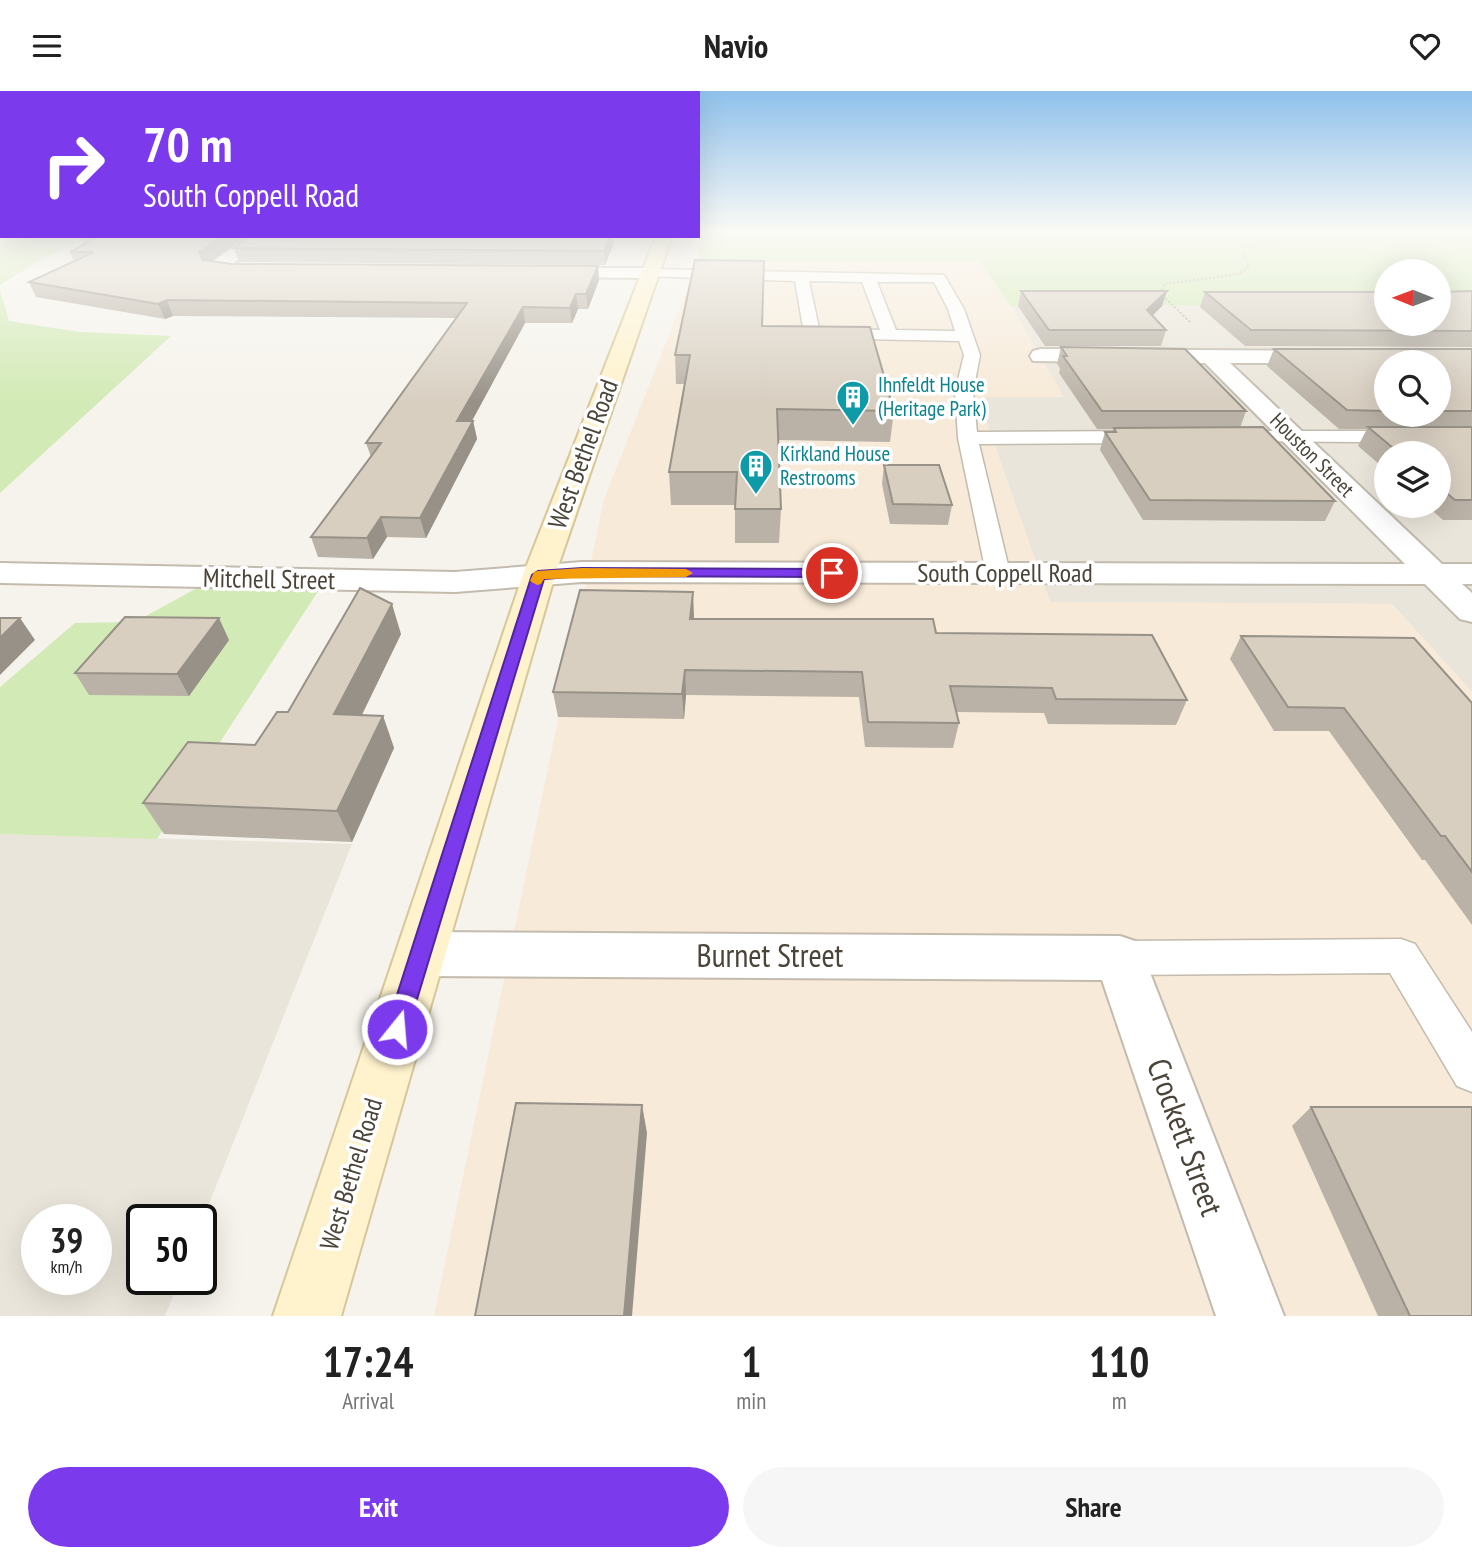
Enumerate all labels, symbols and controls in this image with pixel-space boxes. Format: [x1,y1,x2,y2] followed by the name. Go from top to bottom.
[704,25,768,67] text: Navio
[28,27,66,65] icon: menu
[1406,27,1444,65] icon: heart
[143,112,232,176] text: 70 m
[28,119,119,210] icon: right
[143,174,359,216] text: South Coppell Road
[1374,259,1451,336] north arrow
[1374,259,1451,518] map controls
[1374,350,1451,427] button: search
[878,371,986,422] place label: Ihnfeldt House (Heritage Park)
[540,374,625,533] street label: West Bethel Road
[834,378,872,427] building icon: Ihnfeldt House (Heritage Park)
[1264,407,1360,503] street label: Houston Street
[780,440,890,491] place label: Kirkland House Restrooms
[1374,441,1451,518] button: layers
[737,447,775,496] building icon: Kirkland House Restrooms
[802,543,862,603] pin
[813,554,851,592] icon: arrive
[917,556,1093,589] street label: South Coppell Road
[203,561,335,596] street label: Mitchell Street
[697,934,844,976] street label: Burnet Street
[360,992,434,1066] position arrow
[1138,1052,1234,1221] street label: Crockett Street
[312,1094,389,1254] street label: West Bethel Road
[126,1204,217,1295] speed limit sign: 50
[50,1217,83,1263] text: 39
[51,1255,82,1278] text: km/h
[323,1334,414,1389] text: 17:24
[741,1334,761,1389] text: 1
[1089,1334,1149,1389] text: 110
[342,1386,394,1415] text: Arrival
[736,1386,766,1415] text: min
[1112,1386,1127,1415] text: m
[28,1467,729,1547] button: Exit
[743,1467,1444,1547] button: Share

